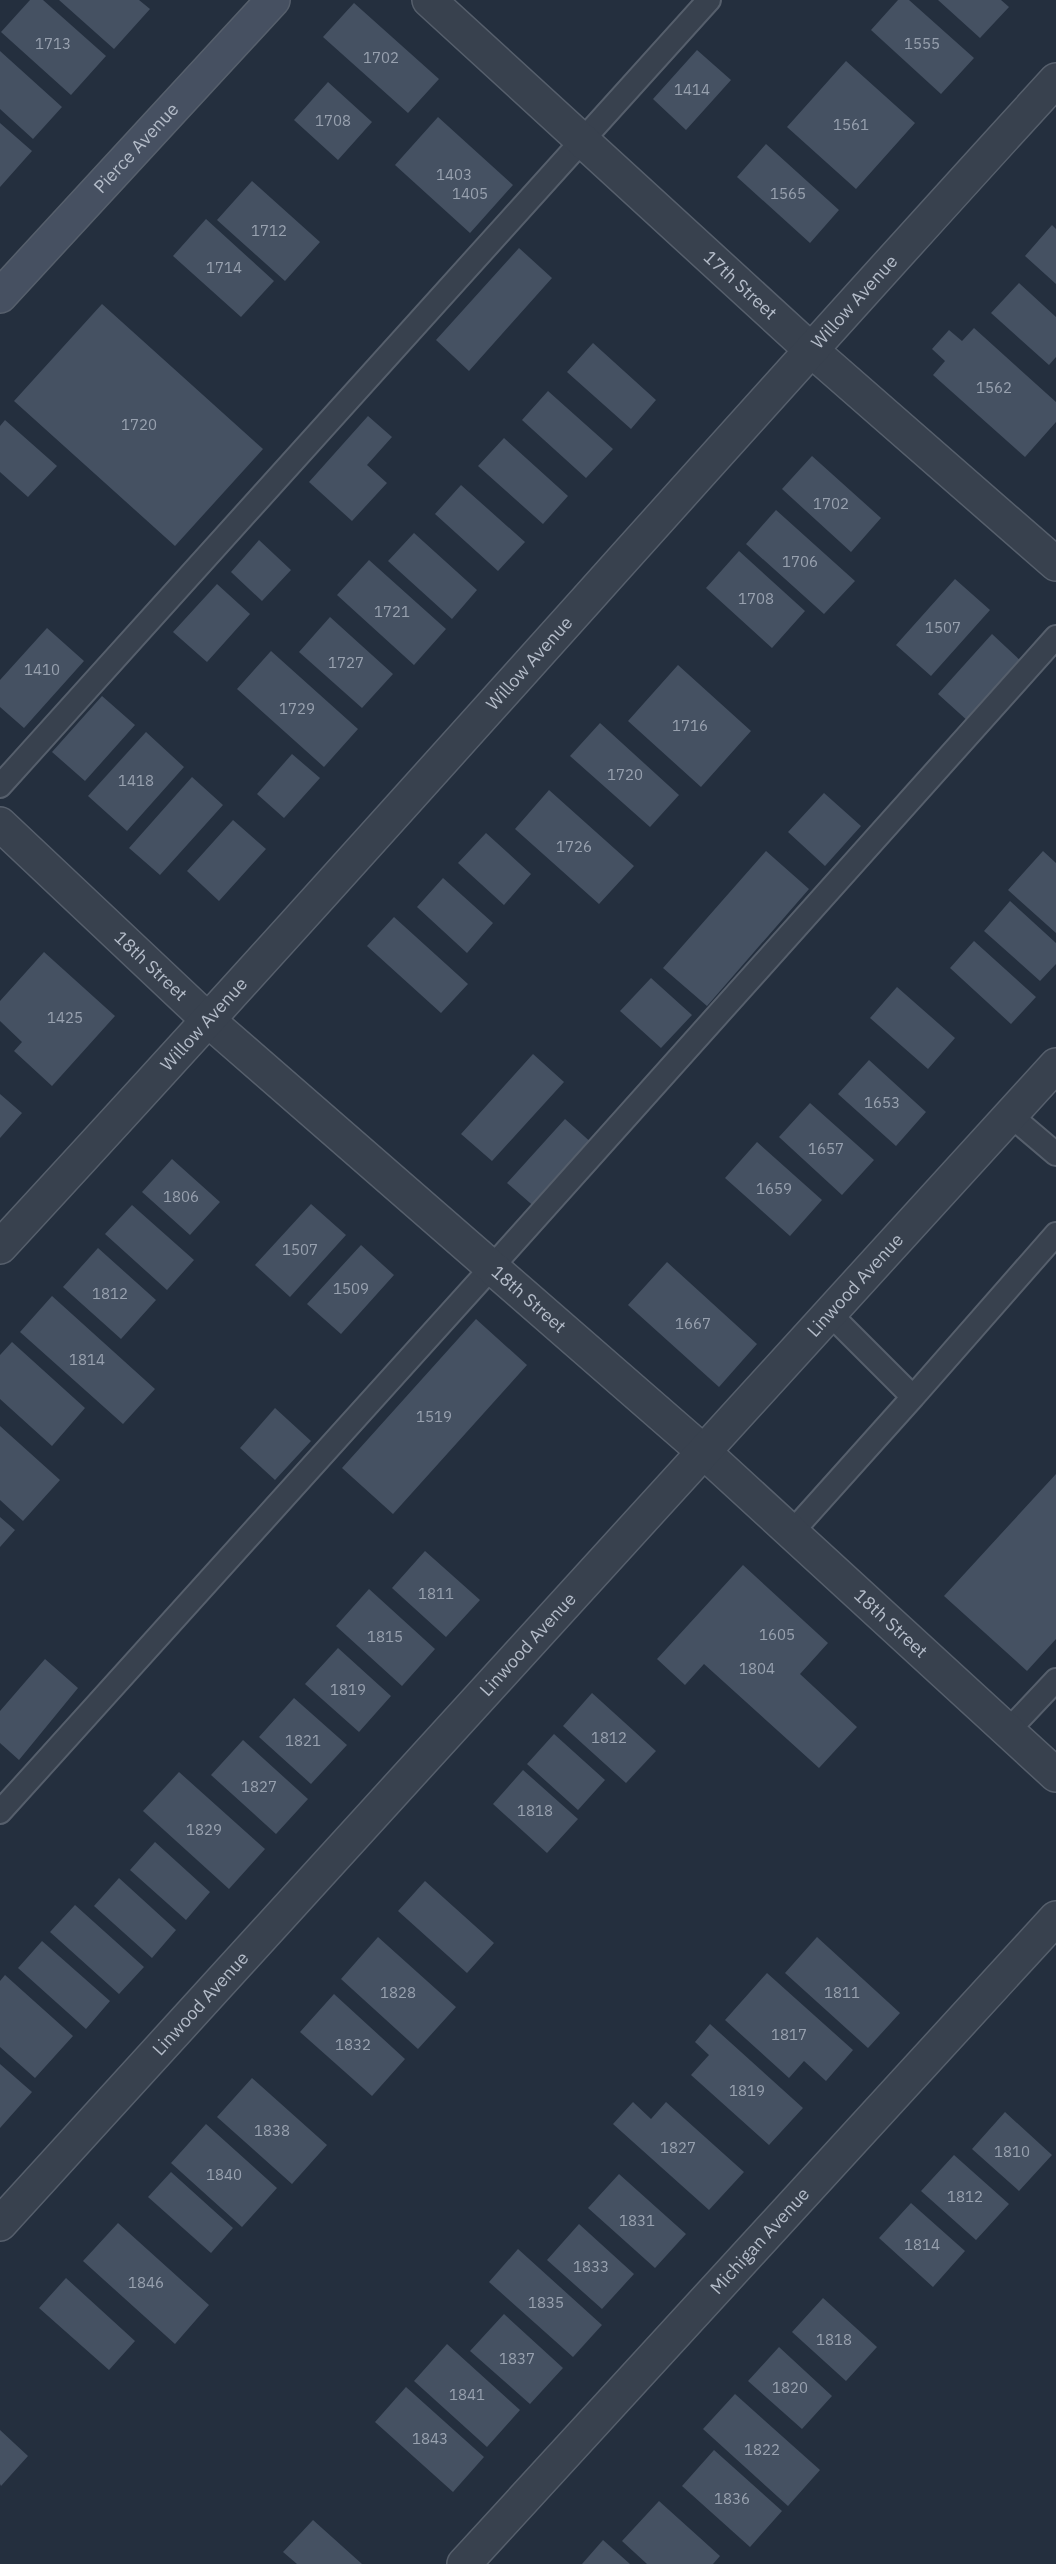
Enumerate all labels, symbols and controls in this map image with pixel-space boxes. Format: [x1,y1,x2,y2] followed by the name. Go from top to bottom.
[35,34,71,53] house number: 1713
[904,34,940,53] house number: 1555
[363,48,399,67] house number: 1702
[674,80,710,99] house number: 1414
[88,98,183,198] street label: Pierce Avenue
[315,111,351,130] house number: 1708
[833,115,869,134] house number: 1561
[436,165,472,184] house number: 1403
[452,184,488,203] house number: 1405
[770,184,806,203] house number: 1565
[251,221,287,240] house number: 1712
[699,245,782,324] street label: 17th Street
[806,250,902,353] street label: Willow Avenue
[206,258,242,277] house number: 1714
[976,378,1012,397] house number: 1562
[121,415,157,434] house number: 1720
[813,494,849,513] house number: 1702
[782,552,818,571] house number: 1706
[738,589,774,608] house number: 1708
[374,602,410,621] house number: 1721
[481,611,577,715] street label: Willow Avenue
[925,618,961,637] house number: 1507
[328,653,364,672] house number: 1727
[24,660,60,679] house number: 1410
[279,699,315,718] house number: 1729
[672,716,708,735] house number: 1716
[607,765,643,784] house number: 1720
[118,771,154,790] house number: 1418
[556,837,592,856] house number: 1726
[110,926,192,1005] street label: 18th Street
[155,972,252,1076] street label: Willow Avenue
[47,1008,83,1027] house number: 1425
[864,1093,900,1112] house number: 1653
[808,1139,844,1158] house number: 1657
[756,1179,792,1198] house number: 1659
[163,1187,199,1206] house number: 1806
[802,1228,908,1342] street label: Linwood Avenue
[282,1240,318,1259] house number: 1507
[487,1260,571,1338] street label: 18th Street
[333,1279,369,1298] house number: 1509
[92,1284,128,1303] house number: 1812
[675,1314,711,1333] house number: 1667
[69,1350,105,1369] house number: 1814
[416,1407,452,1426] house number: 1519
[849,1583,933,1663] street label: 18th Street
[418,1584,454,1603] house number: 1811
[475,1587,581,1701] street label: Linwood Avenue
[759,1625,795,1644] house number: 1605
[367,1627,403,1646] house number: 1815
[739,1659,775,1678] house number: 1804
[330,1680,366,1699] house number: 1819
[591,1728,627,1747] house number: 1812
[285,1731,321,1750] house number: 1821
[241,1777,277,1796] house number: 1827
[517,1801,553,1820] house number: 1818
[186,1820,222,1839] house number: 1829
[147,1947,254,2060] street label: Linwood Avenue
[380,1983,416,2002] house number: 1828
[824,1983,860,2002] house number: 1811
[771,2025,807,2044] house number: 1817
[335,2035,371,2054] house number: 1832
[729,2081,765,2100] house number: 1819
[254,2121,290,2140] house number: 1838
[660,2138,696,2157] house number: 1827
[994,2142,1030,2161] house number: 1810
[206,2165,242,2184] house number: 1840
[705,2183,814,2299] street label: Michigan Avenue
[947,2187,983,2206] house number: 1812
[619,2211,655,2230] house number: 1831
[904,2235,940,2254] house number: 1814
[573,2257,609,2276] house number: 1833
[128,2273,164,2292] house number: 1846
[528,2293,564,2312] house number: 1835
[816,2330,852,2349] house number: 1818
[499,2349,535,2368] house number: 1837
[772,2378,808,2397] house number: 1820
[449,2385,485,2404] house number: 1841
[412,2429,448,2448] house number: 1843
[744,2440,780,2459] house number: 1822
[714,2489,750,2508] house number: 1836

